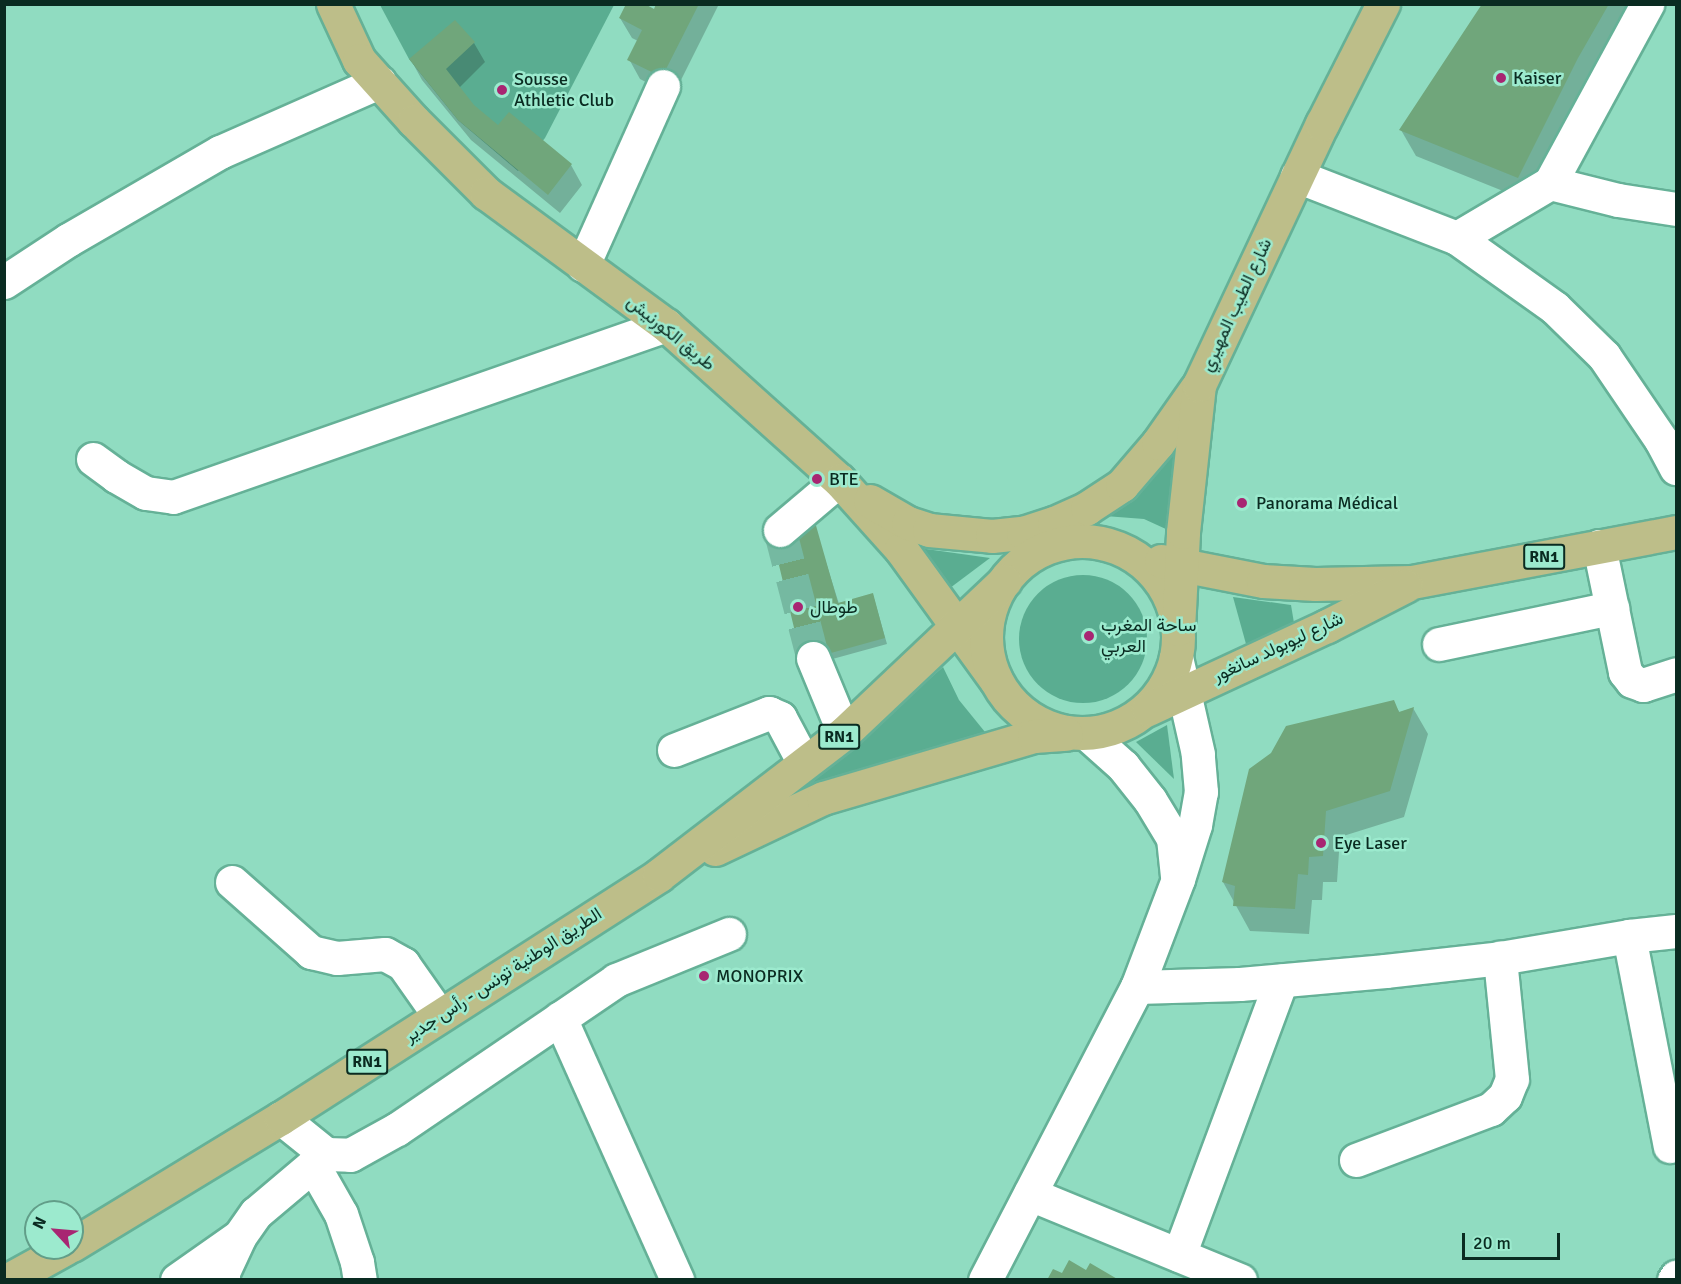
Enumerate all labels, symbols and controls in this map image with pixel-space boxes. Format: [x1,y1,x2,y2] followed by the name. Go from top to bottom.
[1513,67,1561,89] place label: Kaiser
[514,69,614,112] place label: Sousse Athletic Club
[1494,71,1508,85] marker: Kaiser
[495,83,509,97] marker: Sousse Athletic Club
[1196,235,1276,375] street label: شارع الطيب المهيري
[622,291,720,375] street label: طريق الكورنيش
[829,468,859,490] place label: BTE
[810,472,824,486] marker: BTE
[1256,492,1398,514] place label: Panorama Médical
[1233,494,1251,512] marker: Panorama Médical
[1523,544,1565,570] road number: RN1
[810,596,858,618] place label: طوطال
[791,600,805,614] marker: طوطال
[1209,607,1347,687] street label: شارع ليوبولد سانغور
[1101,615,1197,658] place label: ساحة المغرب العربي
[1082,629,1096,643] marker: ساحة المغرب العربي
[818,724,860,750] road number: RN1
[1334,832,1407,854] place label: Eye Laser
[1312,834,1330,852] marker: Eye Laser
[400,903,606,1047] street label: الطريق الوطنية تونس - رأس جدير
[716,965,803,987] place label: MONOPRIX
[697,969,711,983] marker: MONOPRIX
[346,1049,388,1075] road number: RN1
[24,1200,84,1260] north arrow
[28,1214,51,1232] text: N
[1465,1221,1562,1259] scale bar
[1473,1232,1511,1254] text: 20 m

